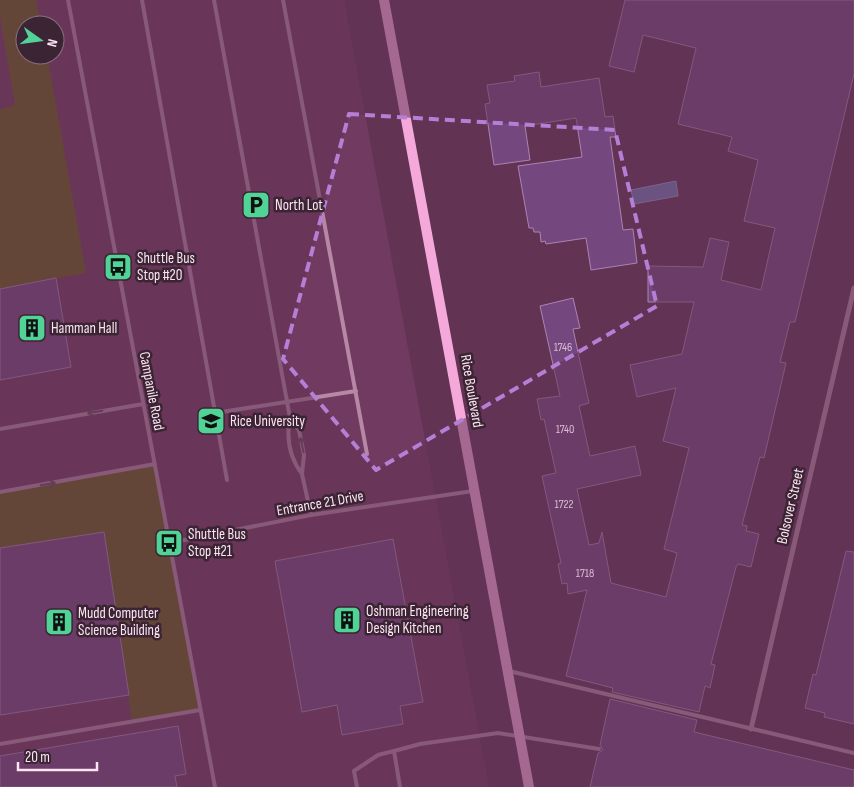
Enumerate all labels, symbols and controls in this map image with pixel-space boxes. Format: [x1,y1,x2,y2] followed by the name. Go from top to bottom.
[15,15,65,65] north arrow
[43,37,61,49] text: N
[241,190,271,220] parking icon: North Lot
[275,196,323,215] place label: North Lot
[137,249,195,285] place label: Shuttle Bus Stop #20
[103,252,133,282] bus stop icon: Shuttle Bus Stop #20
[17,313,47,343] building icon: Hamman Hall
[51,319,117,338] place label: Hamman Hall
[554,340,572,355] house number: 1746
[135,350,168,432] street label: Campanile Road
[456,353,487,429] street label: Rice Boulevard
[196,406,226,436] school or university icon: Rice University
[88,408,104,418] one-way arrow
[230,412,305,431] place label: Rice University
[556,422,574,437] house number: 1740
[297,437,306,453] one-way arrow
[773,466,809,546] street label: Bolsover Street
[40,478,56,488] one-way arrow
[275,487,365,520] street label: Entrance 21 Drive
[555,497,573,512] house number: 1722
[188,525,246,561] place label: Shuttle Bus Stop #21
[154,528,184,558] bus stop icon: Shuttle Bus Stop #21
[576,566,594,581] house number: 1718
[366,602,469,638] place label: Oshman Engineering Design Kitchen
[78,604,160,640] place label: Mudd Computer Science Building
[332,605,362,635] building icon: Oshman Engineering Design Kitchen
[44,607,74,637] building icon: Mudd Computer Science Building
[18,740,96,772] scale bar
[25,748,50,767] text: 20 m

